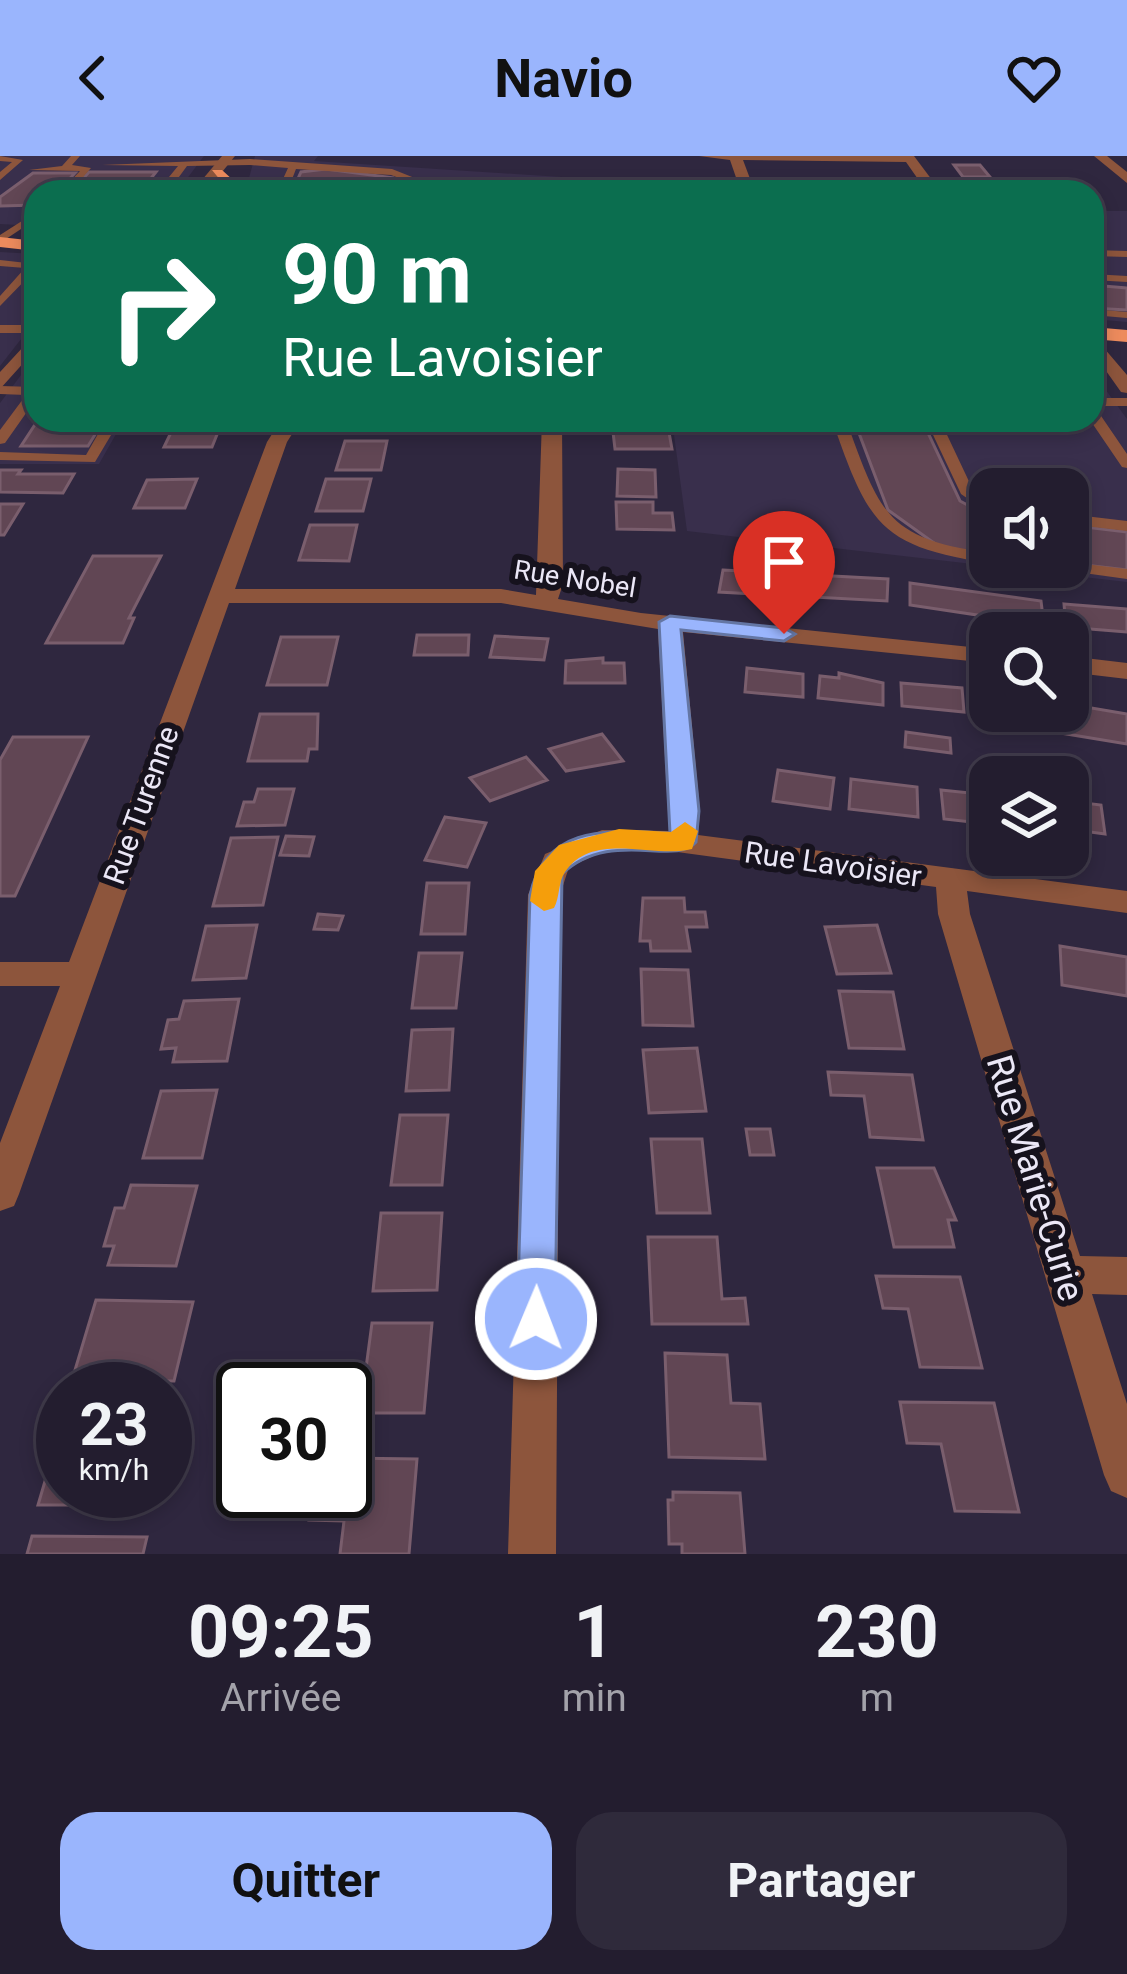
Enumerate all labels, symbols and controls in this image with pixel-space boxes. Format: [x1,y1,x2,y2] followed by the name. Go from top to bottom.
[60,45,126,111] icon: back
[1001,45,1067,111] icon: heart
[494,47,633,110] text: Navio
[282,225,472,324] text: 90 m
[84,228,240,384] icon: right
[282,326,603,389] text: Rue Lavoisier
[969,468,1089,876] map controls
[969,468,1089,588] button: sound
[733,511,835,634] pin
[751,529,817,595] icon: arrive
[512,554,638,604] street label: Rue Nobel
[969,612,1089,732] button: search
[96,721,186,889] street label: Rue Turenne
[969,756,1089,876] button: layers
[742,834,924,894] street label: Rue Lavoisier
[978,1050,1092,1306] street label: Rue Marie-Curie
[473,1256,599,1382] position arrow
[216,1362,372,1518] speed limit sign: 30
[80,1389,148,1460] text: 23
[79,1452,149,1487] text: km/h
[188,1590,374,1675] text: 09:25
[574,1590,615,1675] text: 1
[815,1590,939,1675] text: 230
[220,1675,342,1721] text: Arrivée
[562,1675,627,1721] text: min
[860,1675,894,1721] text: m
[60,1812,552,1950] button: Quitter
[576,1812,1067,1950] button: Partager

